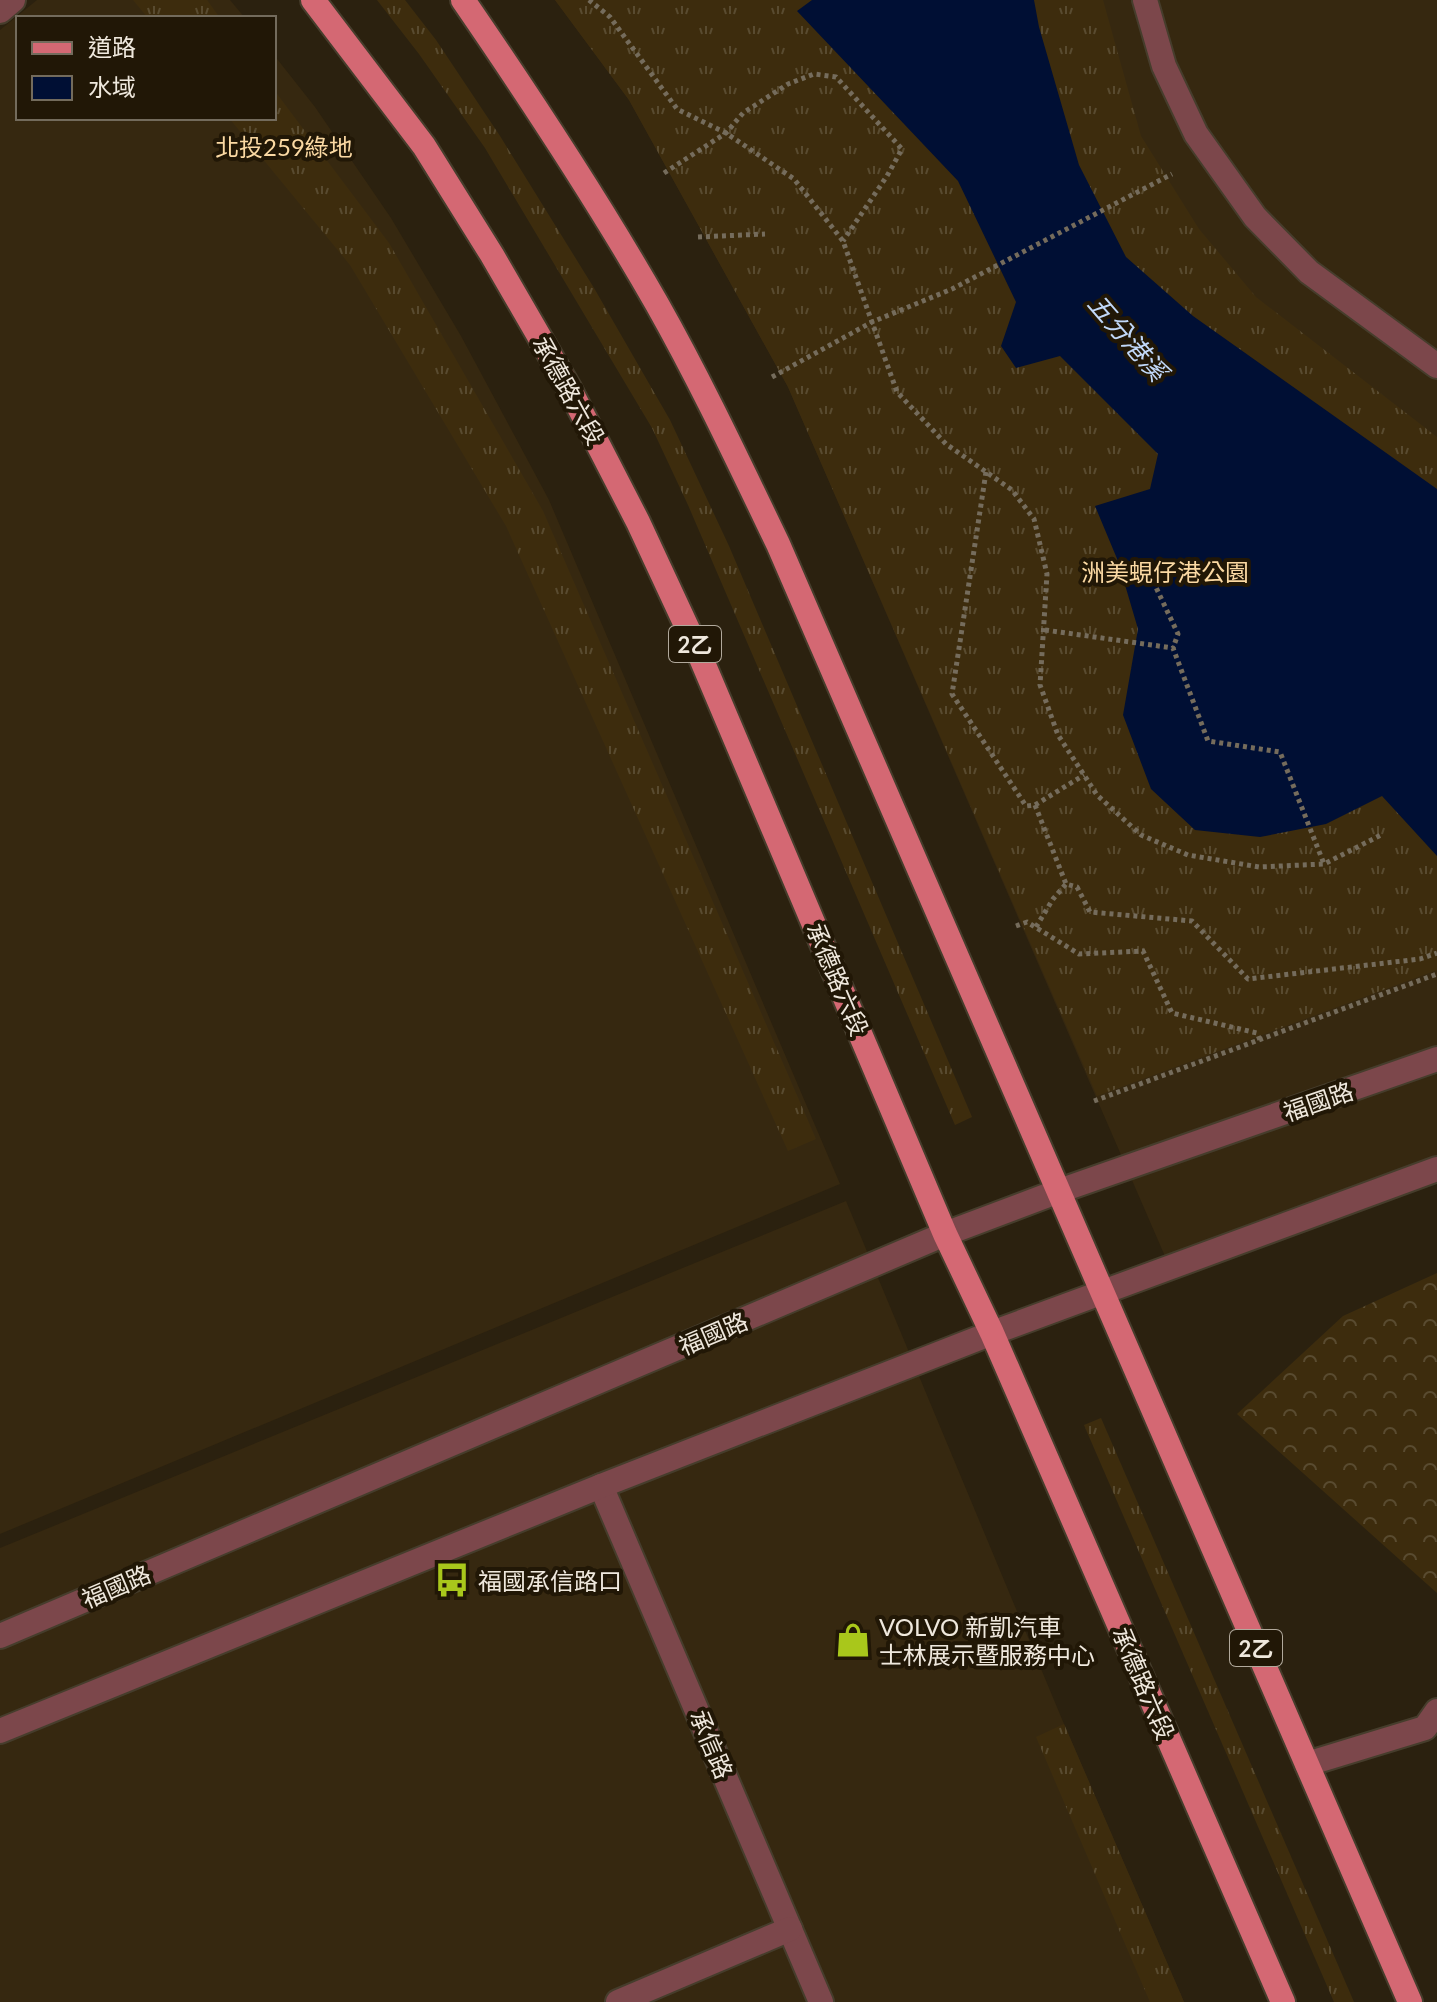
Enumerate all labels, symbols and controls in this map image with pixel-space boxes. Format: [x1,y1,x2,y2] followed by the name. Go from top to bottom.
[16,16,276,120] legend
[88,32,136,61] text: 道路
[88,72,136,101] text: 水域
[215,132,353,161] park label: 北投259綠地
[1082,287,1177,390] water label: 五分港溪
[527,330,611,450] street label: 承德路六段
[1081,557,1249,586] park label: 洲美蜆仔港公園
[669,626,721,662] road number: 2乙
[801,918,875,1040] street label: 承德路六段
[1279,1076,1357,1126] street label: 福國路
[674,1306,752,1360] street label: 福國路
[77,1559,155,1613] street label: 福國路
[433,1561,471,1599] bus stop icon: 福國承信路口
[478,1566,622,1595] place label: 福國承信路口
[879,1612,1095,1669] place label: VOLVO 新凱汽車 士林展示暨服務中心
[834,1621,872,1659] shop icon: VOLVO 新凱汽車 士林展示暨服務中心
[1107,1622,1181,1744] street label: 承德路六段
[1230,1630,1282,1666] road number: 2乙
[685,1705,739,1783] street label: 承信路

